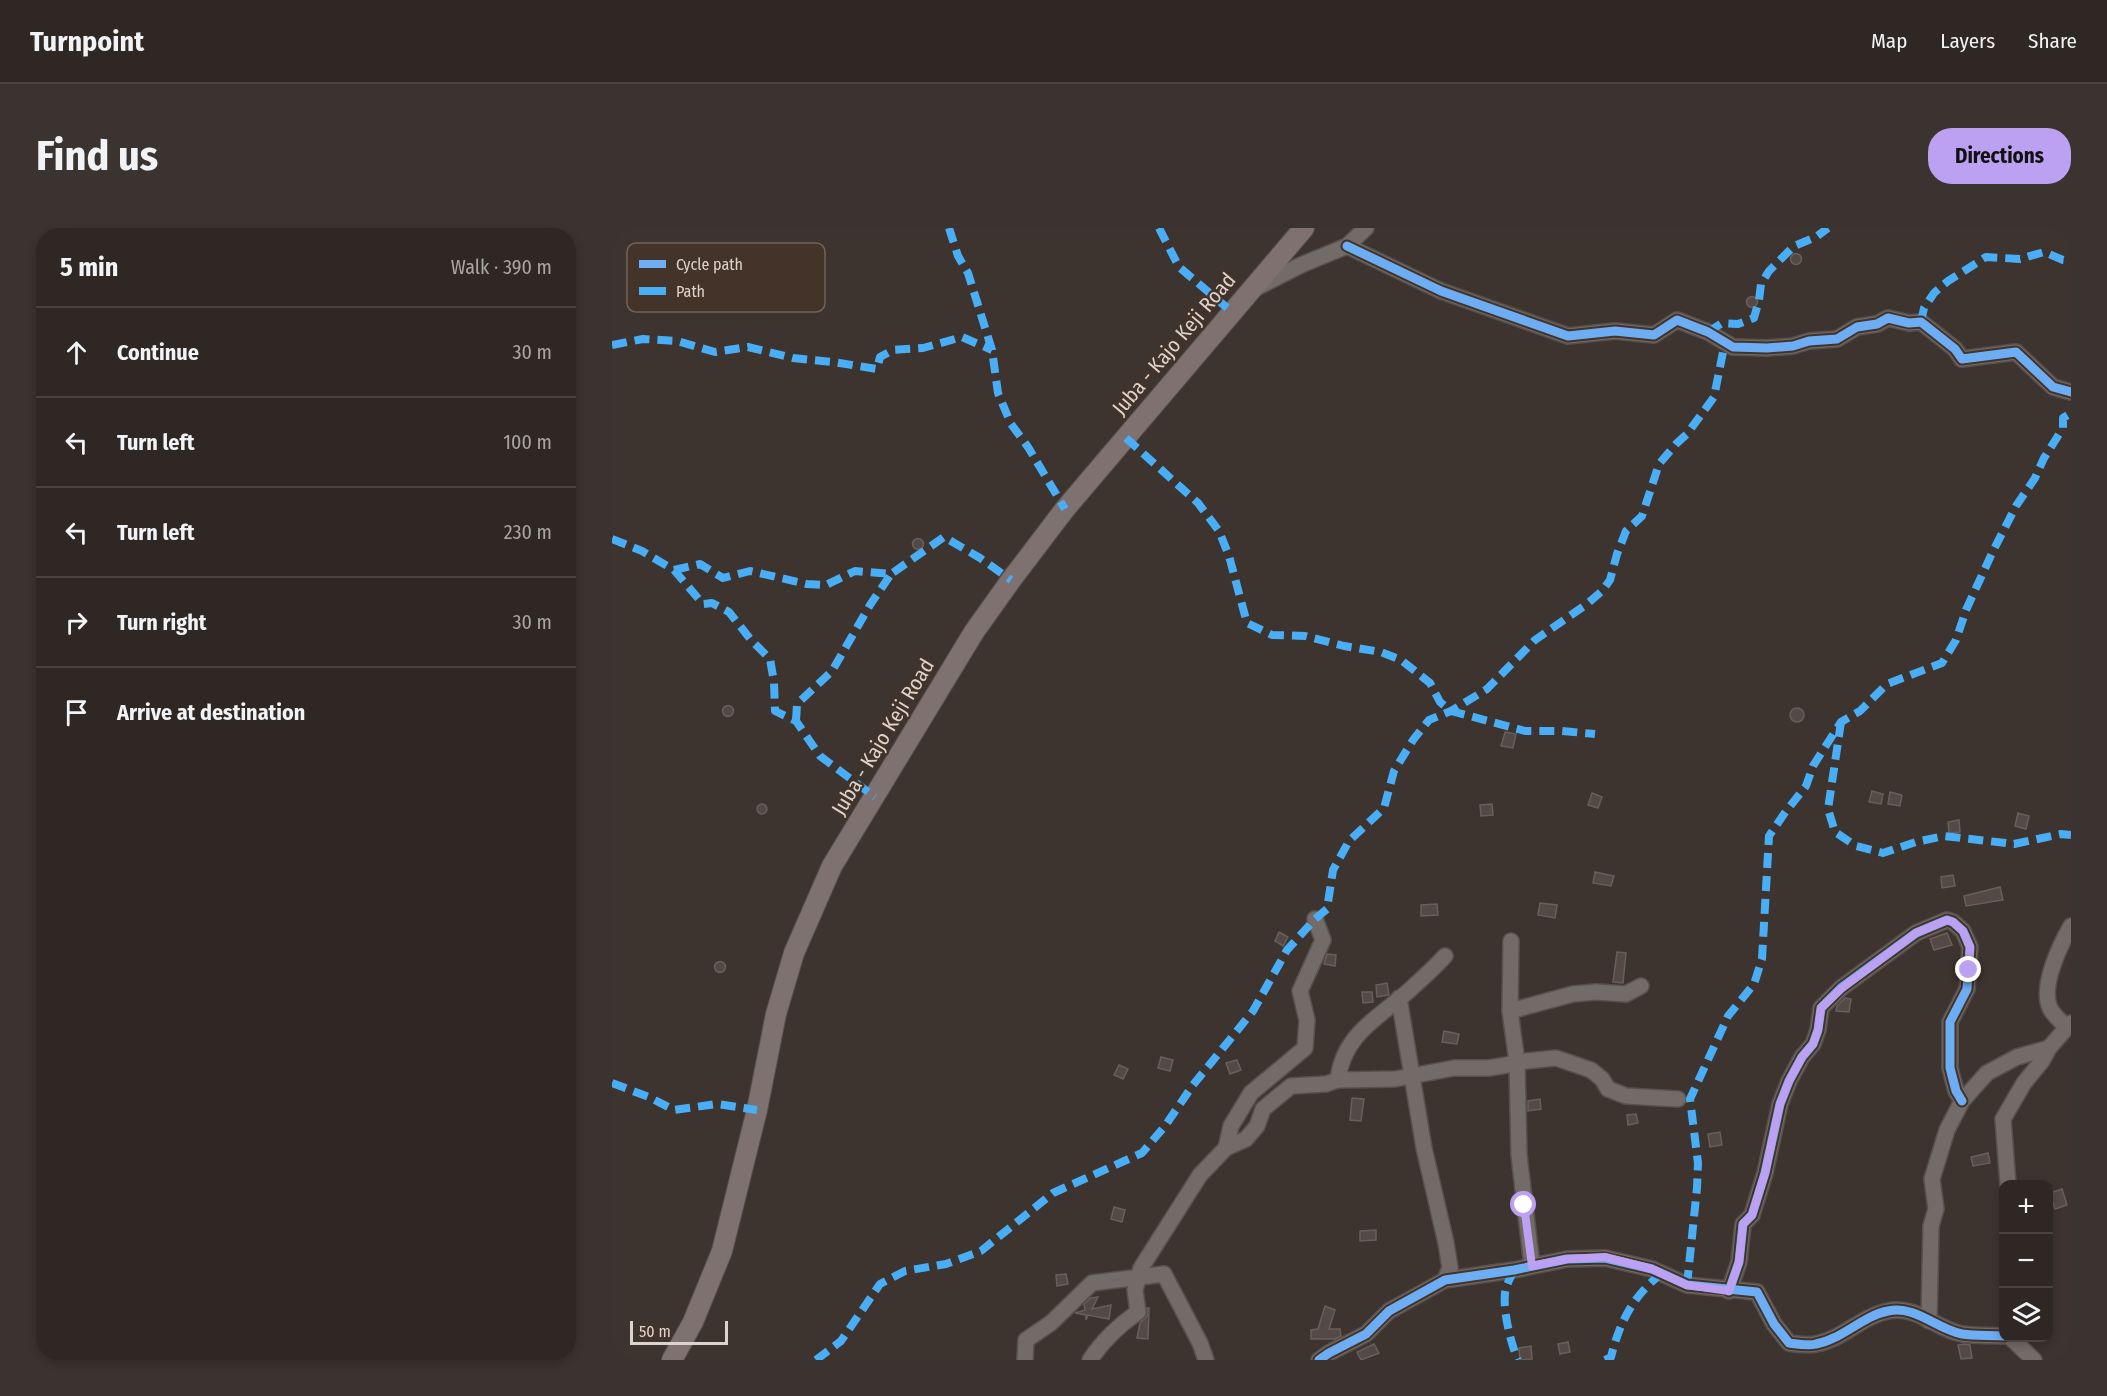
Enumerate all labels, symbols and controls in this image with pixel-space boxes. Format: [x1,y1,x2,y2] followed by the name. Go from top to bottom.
[30,25,144,58] text: Turnpoint
[1871,28,1907,54] text: Map
[1940,28,1995,54] text: Layers
[2028,28,2077,54] text: Share
[1928,128,2071,184] button: Directions
[36,131,158,181] text: Find us
[627,243,825,312] legend
[60,252,118,283] text: 5 min
[451,255,552,279] text: Walk · 390 m
[676,255,743,274] text: Cycle path
[1107,267,1241,421] street label: Juba - Kajo Keji Road
[676,282,705,301] text: Path
[60,336,93,369] icon: ahead
[117,339,199,366] text: Continue
[512,340,552,364] text: 30 m
[60,426,93,459] icon: left
[117,429,195,456] text: Turn left
[503,430,552,454] text: 100 m
[60,516,93,549] icon: left
[117,519,195,546] text: Turn left
[504,520,552,544] text: 230 m
[60,606,93,639] icon: right
[117,609,206,636] text: Turn right
[512,610,552,634] text: 30 m
[826,654,940,820] street label: Juba - Kajo Keji Road
[60,696,93,729] icon: arrive
[117,699,305,726] text: Arrive at destination
[1955,956,1981,982] route end
[1999,1180,2053,1342] map controls
[1999,1180,2053,1234] button: +
[1510,1191,1536,1217] route start
[1999,1234,2053,1288] button: −
[1999,1288,2053,1342] button: layers
[630,1318,728,1346] scale bar
[639,1322,671,1341] text: 50 m

